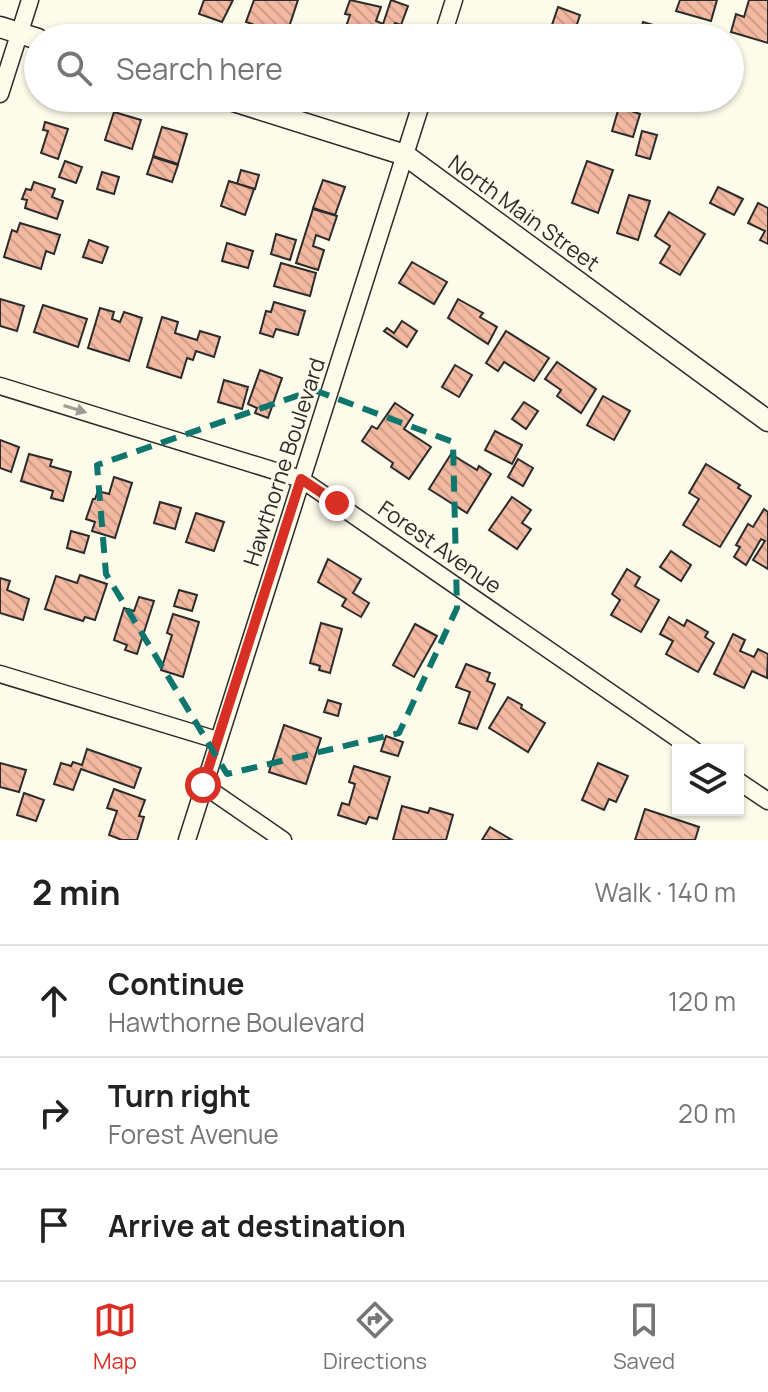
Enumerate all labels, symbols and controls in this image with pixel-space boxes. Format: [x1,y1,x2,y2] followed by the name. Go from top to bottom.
[24,24,744,112] search box
[52,46,96,90] icon: search
[116,48,283,89] text: Search here
[442,148,606,278] street label: North Main Street
[236,354,332,570] street label: Hawthorne Boulevard
[63,403,87,416] one-way arrow
[319,485,355,521] route end
[372,493,508,601] street label: Forest Avenue
[672,744,744,816] map controls
[672,744,744,816] button: layers
[185,767,221,803] route start
[32,869,120,915] text: 2 min
[595,874,736,910] text: Walk · 140 m
[108,963,244,1004] text: Continue
[32,979,76,1023] icon: ahead
[668,983,736,1019] text: 120 m
[108,1004,365,1040] text: Hawthorne Boulevard
[108,1075,251,1116] text: Turn right
[32,1091,76,1135] icon: right
[678,1095,736,1131] text: 20 m
[108,1116,279,1152] text: Forest Avenue
[32,1203,76,1247] icon: arrive
[108,1205,406,1246] text: Arrive at destination
[93,1298,137,1376] tab: Map
[323,1298,427,1376] tab: Directions
[613,1298,675,1376] tab: Saved

